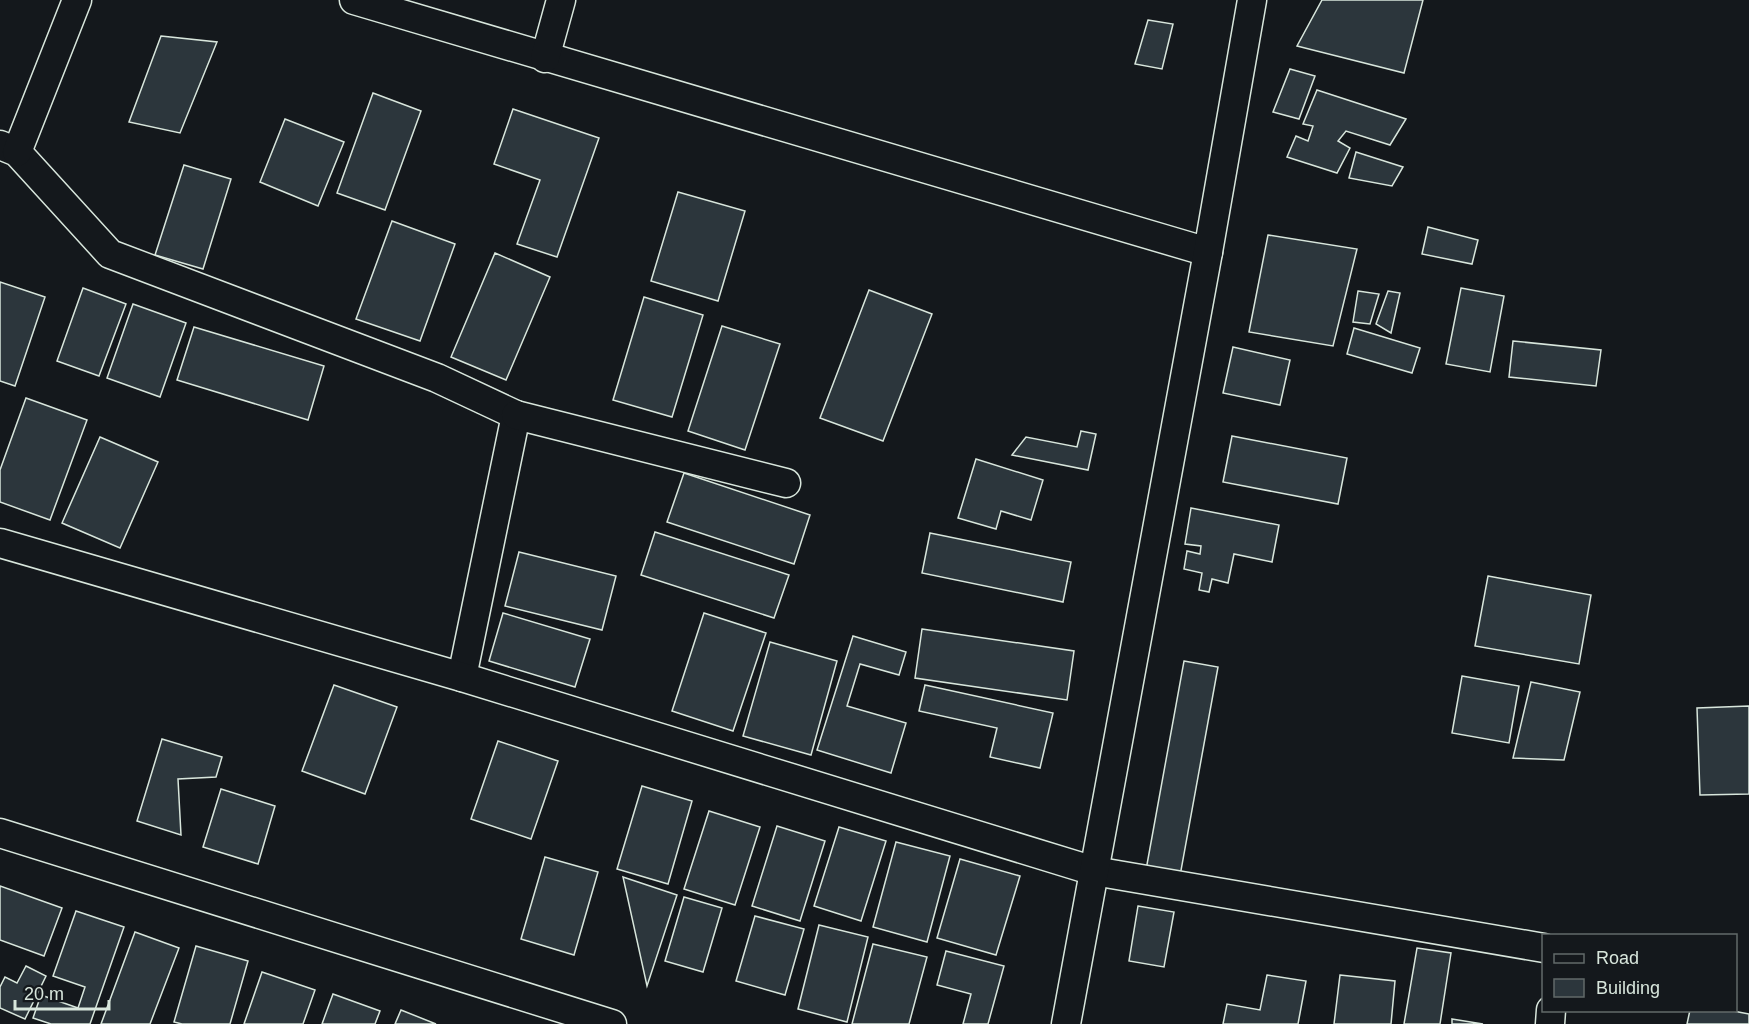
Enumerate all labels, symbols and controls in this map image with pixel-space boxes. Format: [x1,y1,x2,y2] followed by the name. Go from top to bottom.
[1542,934,1737,1012] legend
[1596,948,1639,968] text: Road
[15,973,110,1011] scale bar
[1596,978,1660,998] text: Building
[24,984,64,1004] text: 20 m

